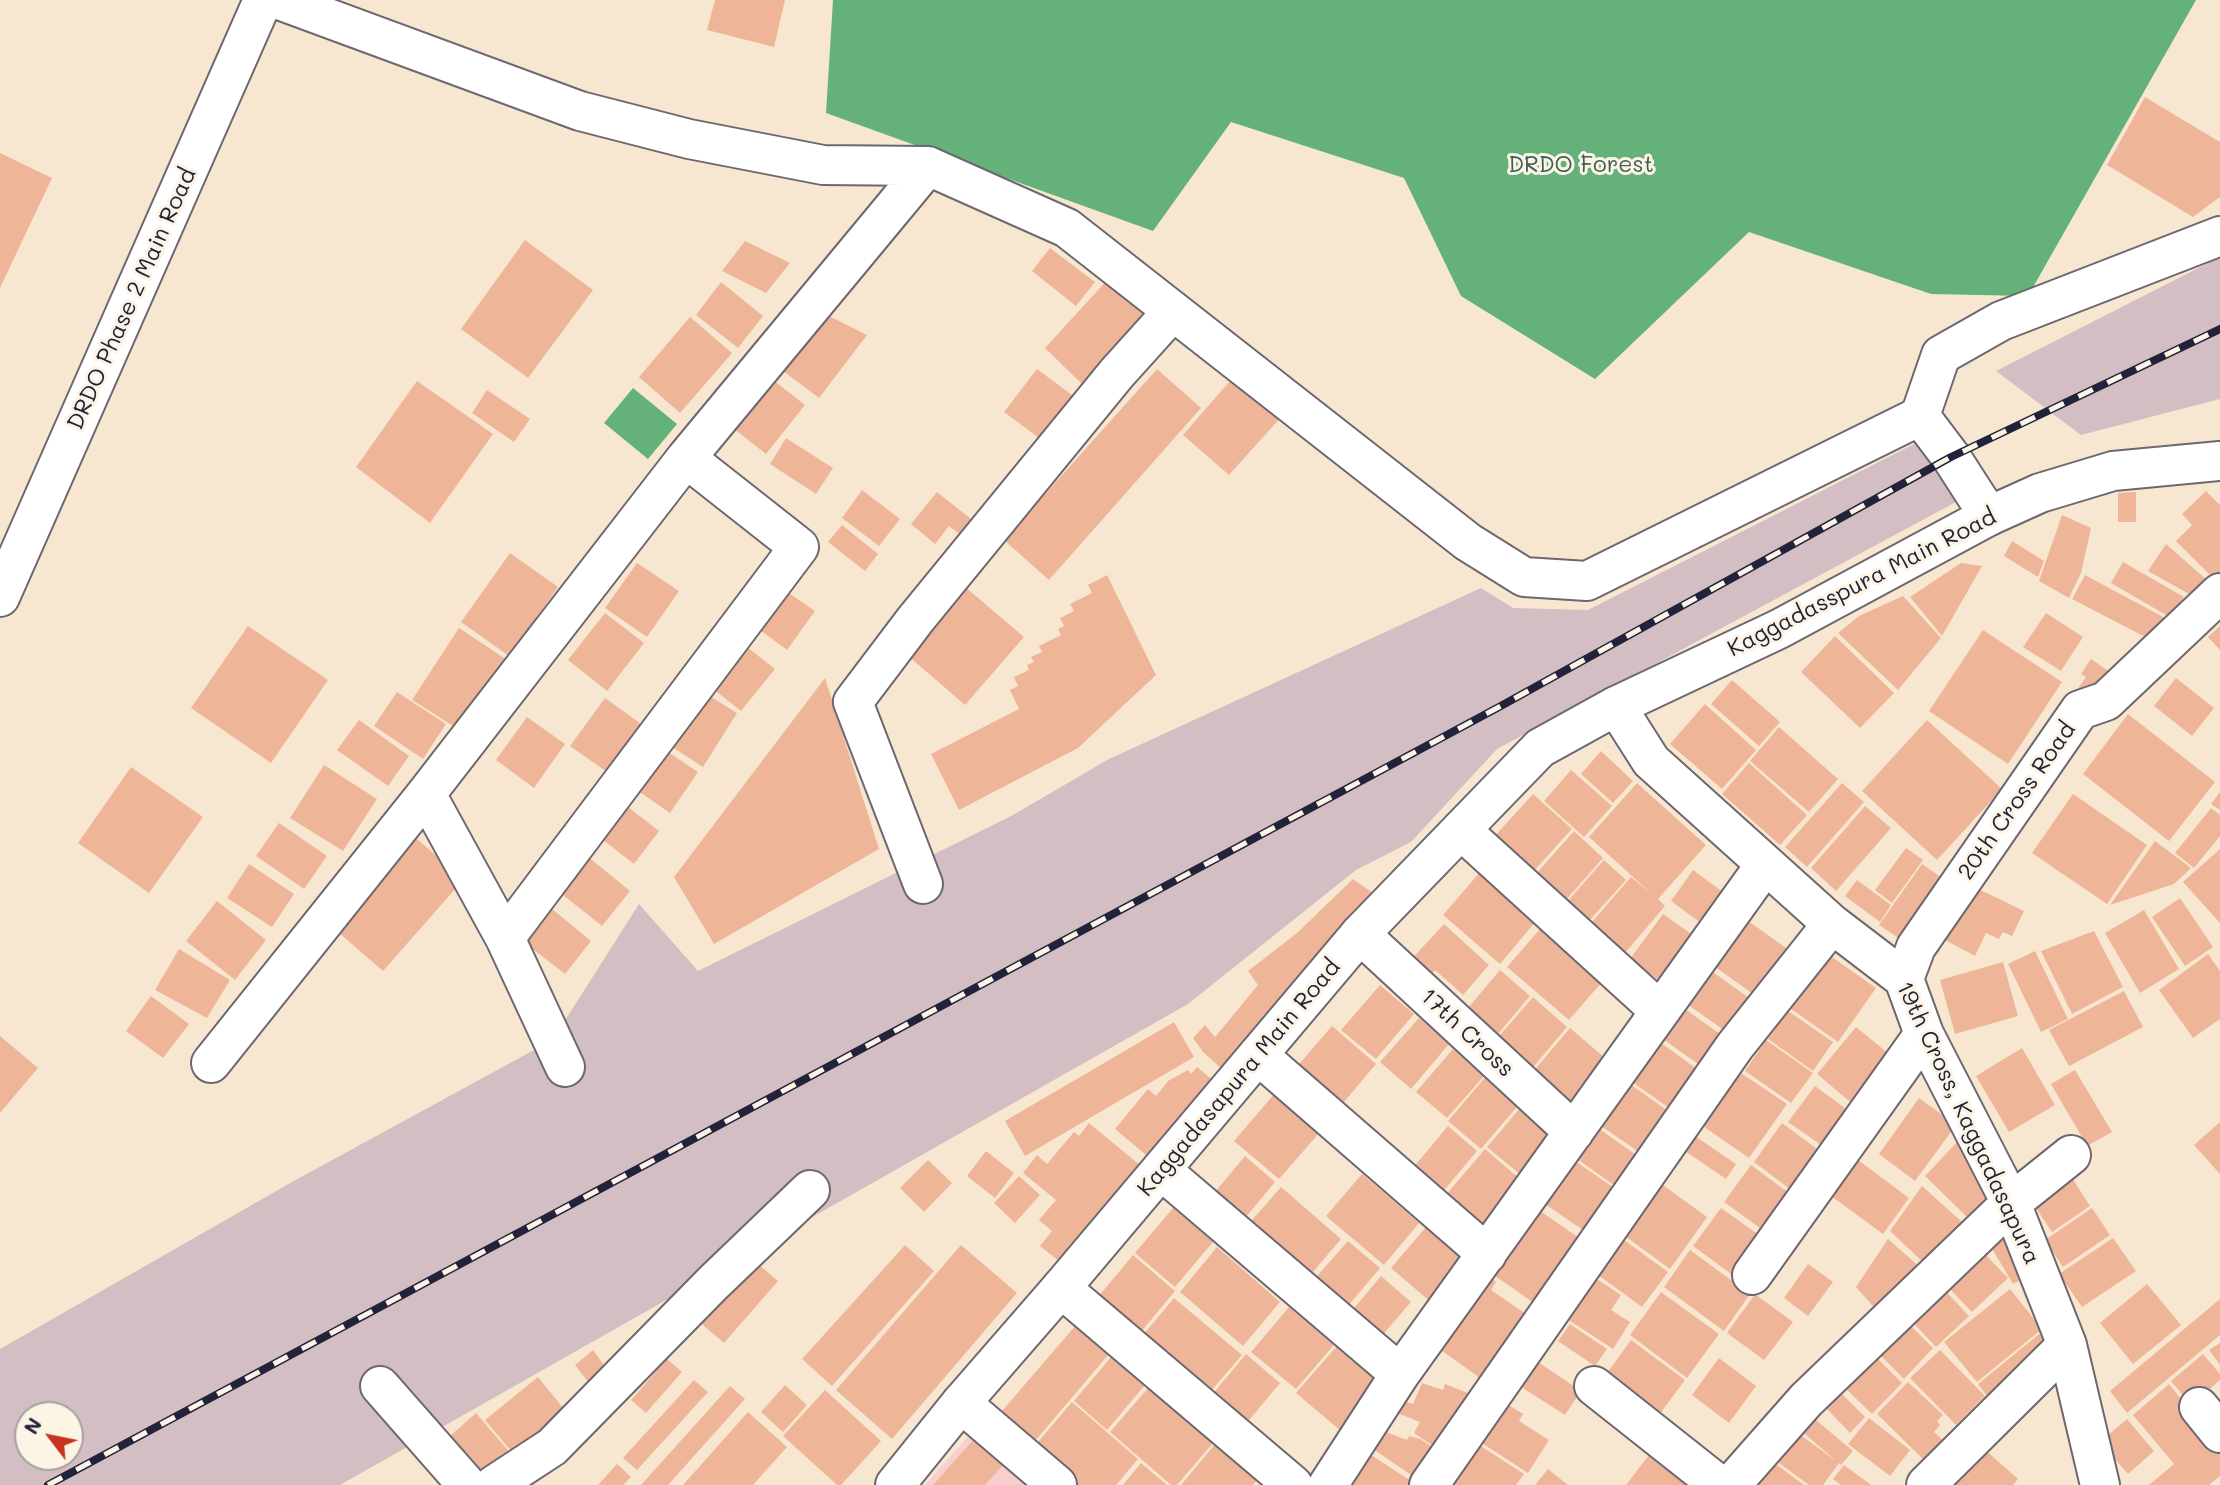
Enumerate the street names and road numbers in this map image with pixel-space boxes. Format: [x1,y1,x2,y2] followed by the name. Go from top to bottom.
[62,164,202,434] street label: DRDO Phase 2 Main Road
[1723,503,2001,663] street label: Kaggadasspura Main Road
[1952,717,2082,885] street label: 20th Cross Road
[1132,954,1346,1202] street label: Kaggadasapura Main Road
[1890,977,2046,1269] street label: 19th Cross, Kaggadasapura
[1415,983,1519,1083] street label: 17th Cross

